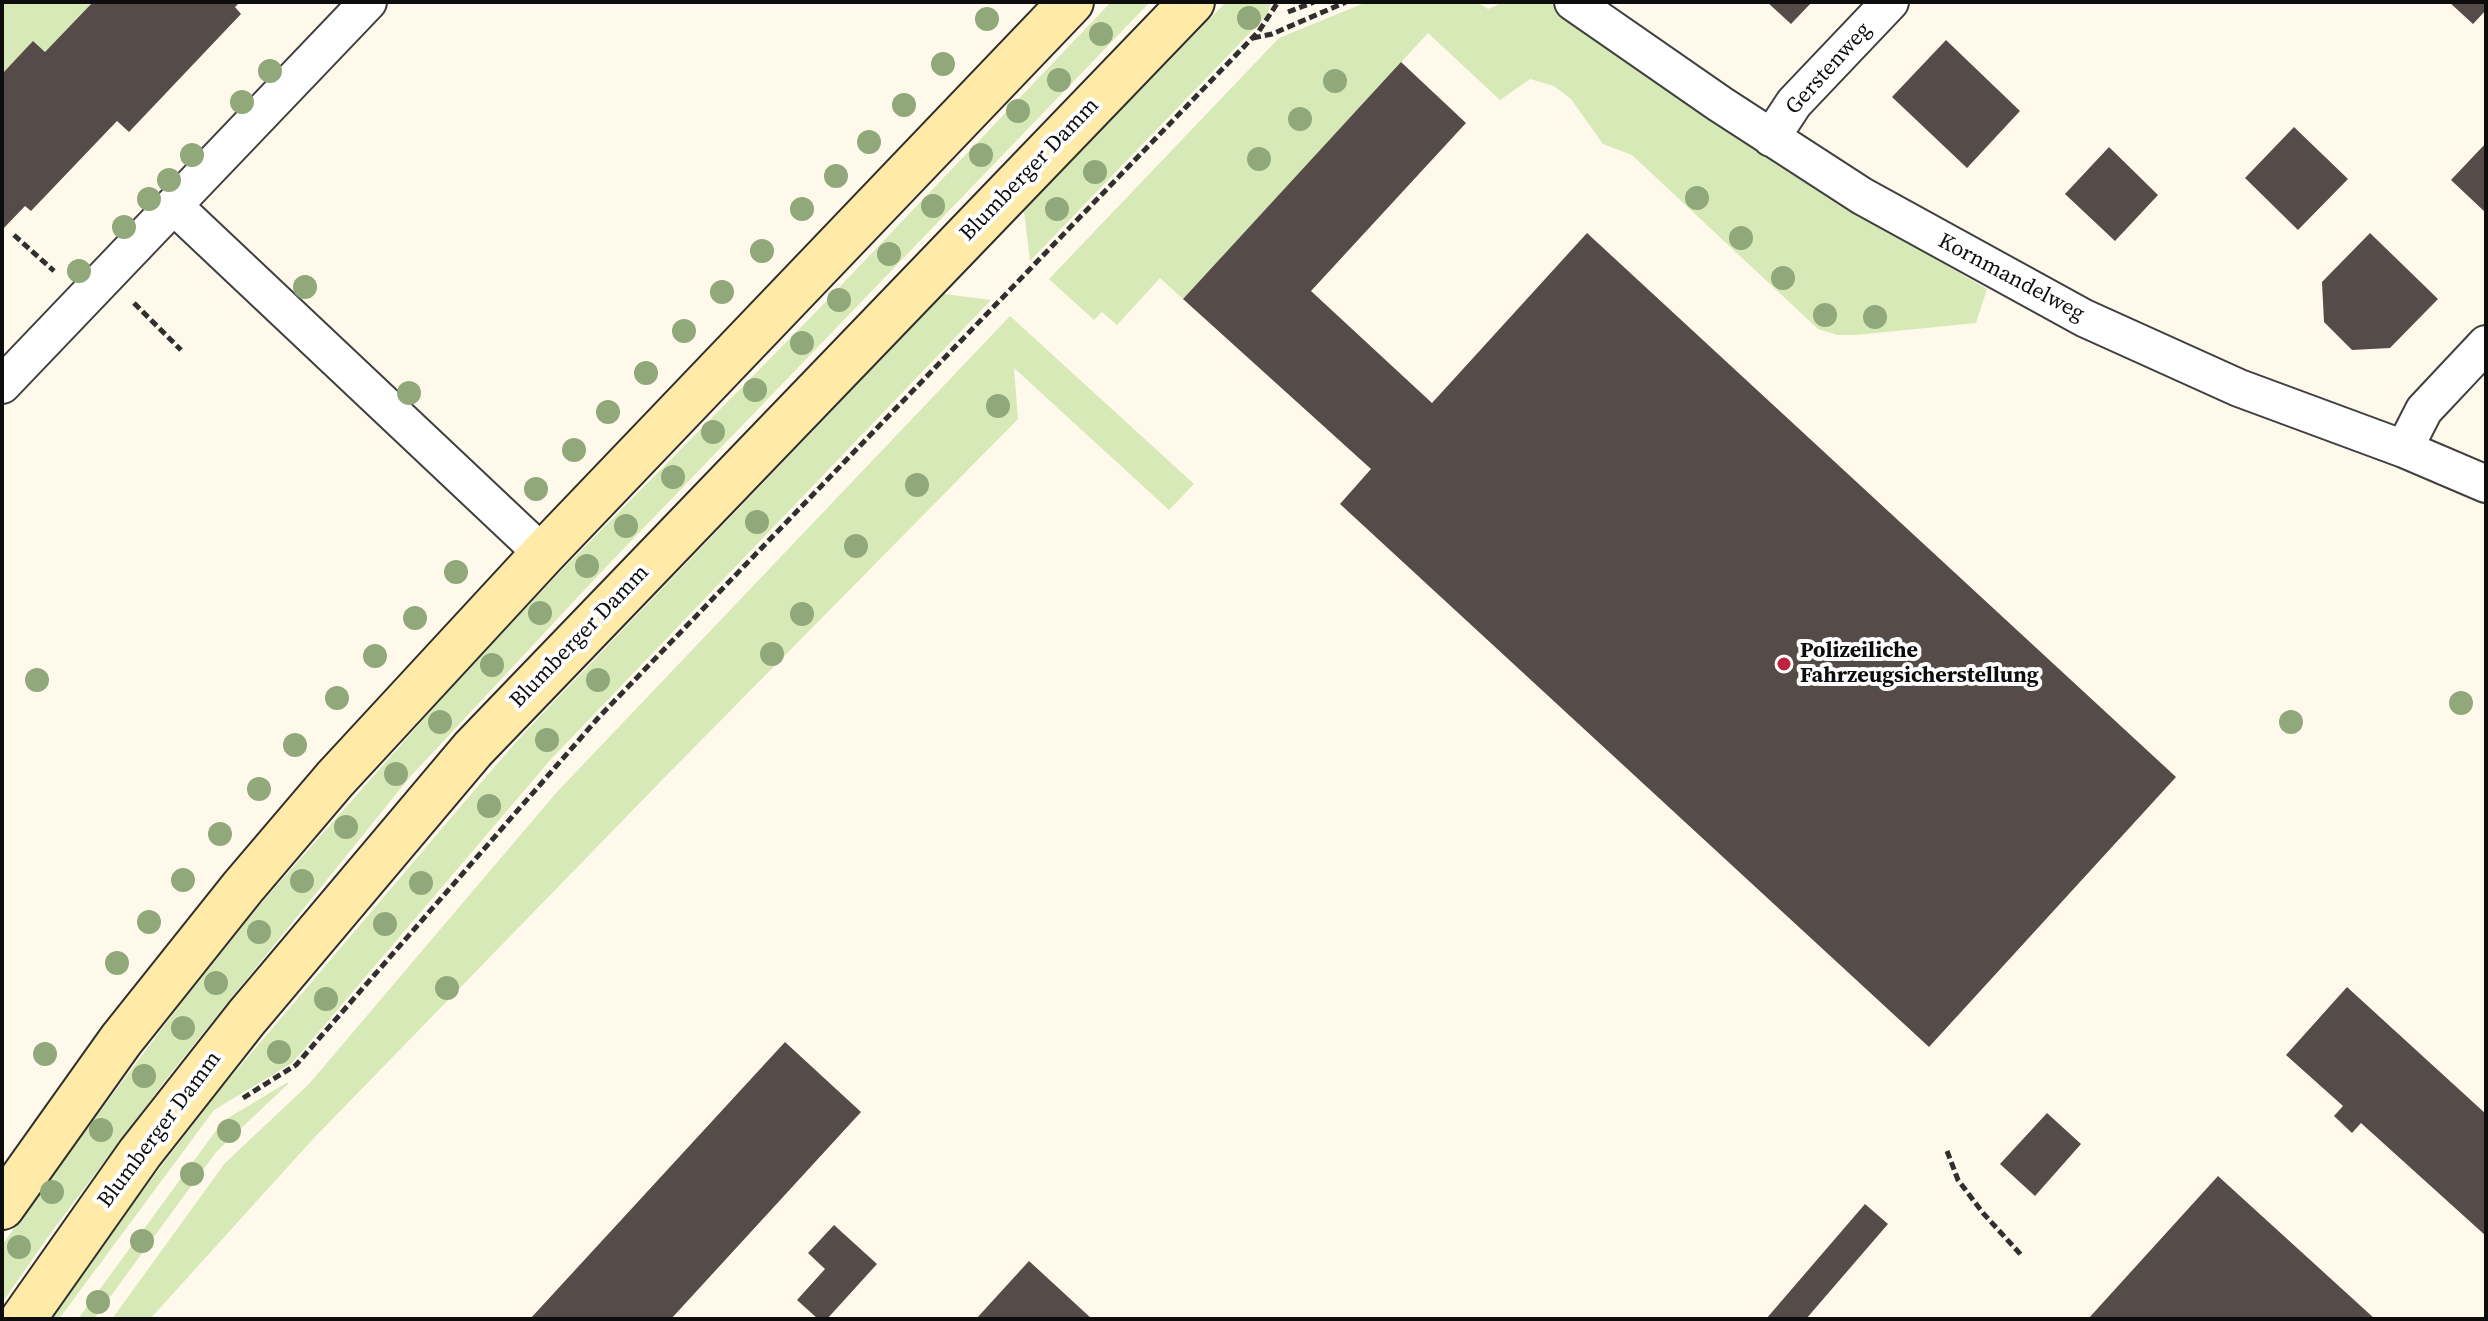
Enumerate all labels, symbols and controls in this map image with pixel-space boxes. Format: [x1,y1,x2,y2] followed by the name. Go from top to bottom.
[1781,17,1877,121] street label: Gerstenweg
[955,93,1105,247] street label: Blumberger Damm
[1933,228,2089,328] street label: Kornmandelweg
[505,560,655,714] street label: Blumberger Damm
[1800,638,2039,690] place label: Polizeiliche Fahrzeugsicherstellung
[1775,655,1793,673] marker: Polizeiliche Fahrzeugsicherstellung
[93,1047,227,1213] street label: Blumberger Damm

